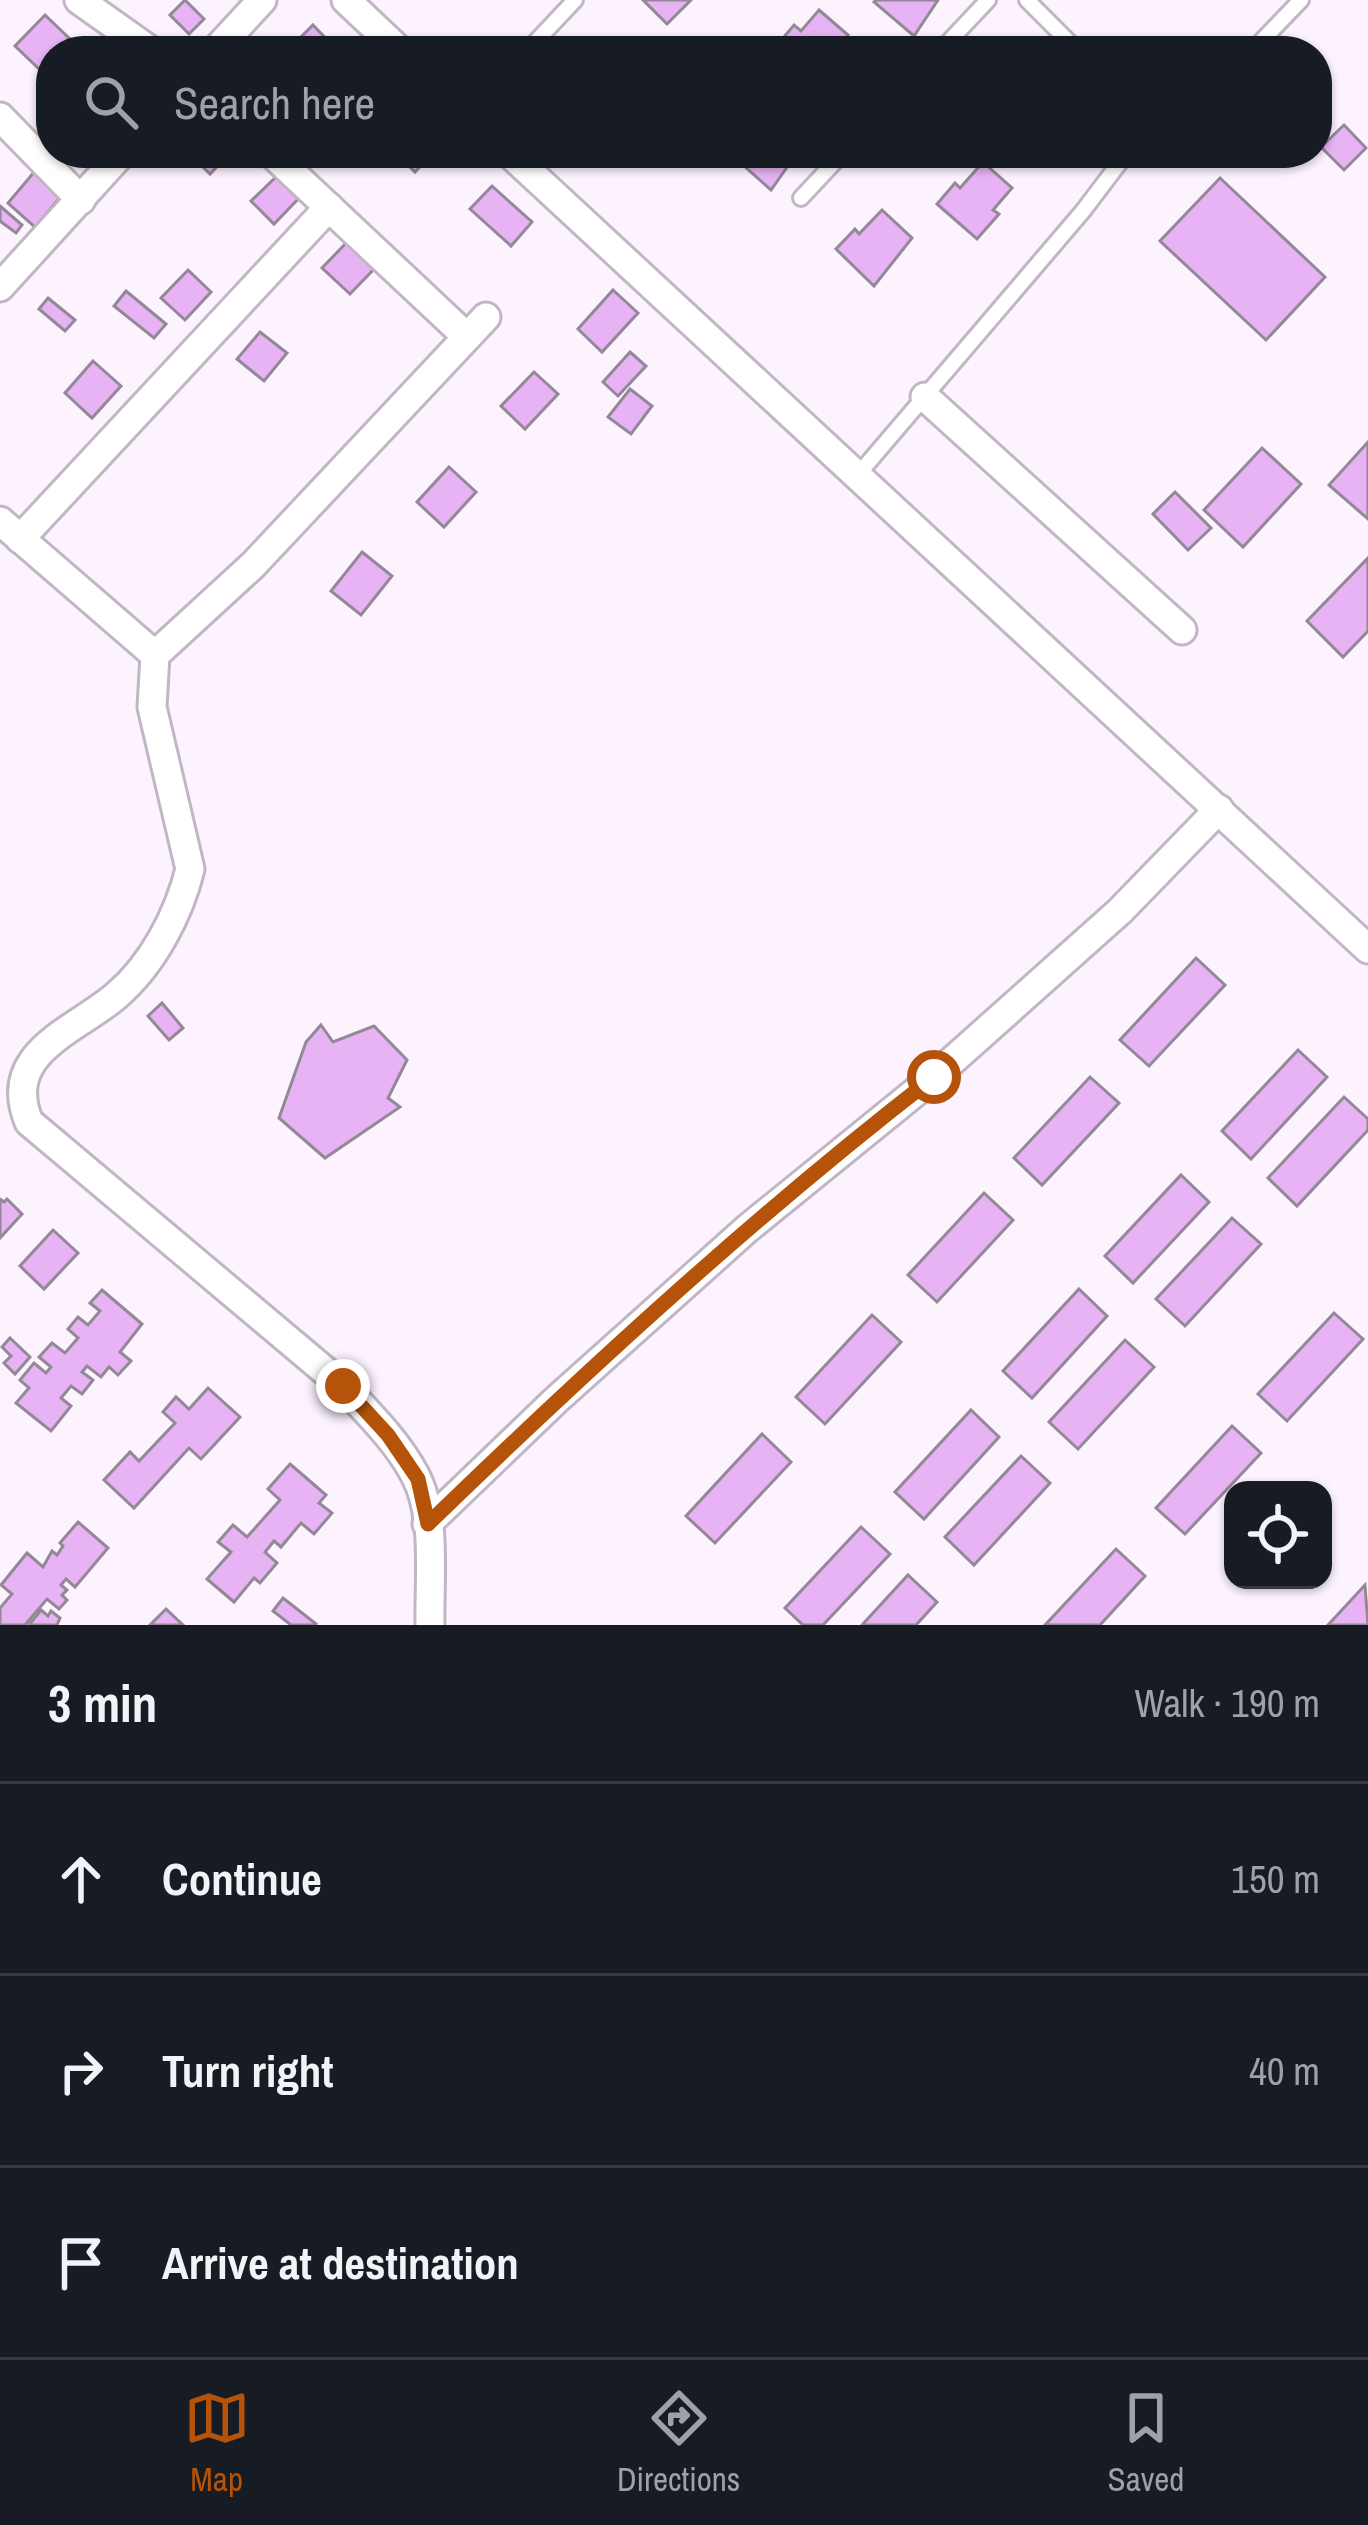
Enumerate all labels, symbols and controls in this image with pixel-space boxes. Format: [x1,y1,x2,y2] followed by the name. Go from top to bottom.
[36,36,1332,168] search box
[78,69,144,135] icon: search
[174,72,375,133] text: Search here
[907,1050,961,1104] route start
[316,1359,370,1413] route end
[1224,1481,1332,1589] map controls
[1224,1481,1332,1589] button: locate
[48,1669,157,1738] text: 3 min
[1135,1677,1320,1729] text: Walk · 190 m
[48,1846,114,1912] icon: ahead
[162,1848,322,1909] text: Continue
[1231,1853,1320,1905] text: 150 m
[48,2038,114,2104] icon: right
[162,2040,334,2101] text: Turn right
[1249,2045,1320,2097] text: 40 m
[48,2230,114,2296] icon: arrive
[162,2232,519,2293] text: Arrive at destination
[184,2385,250,2501] tab: Map
[617,2385,740,2501] tab: Directions
[1108,2385,1184,2501] tab: Saved

